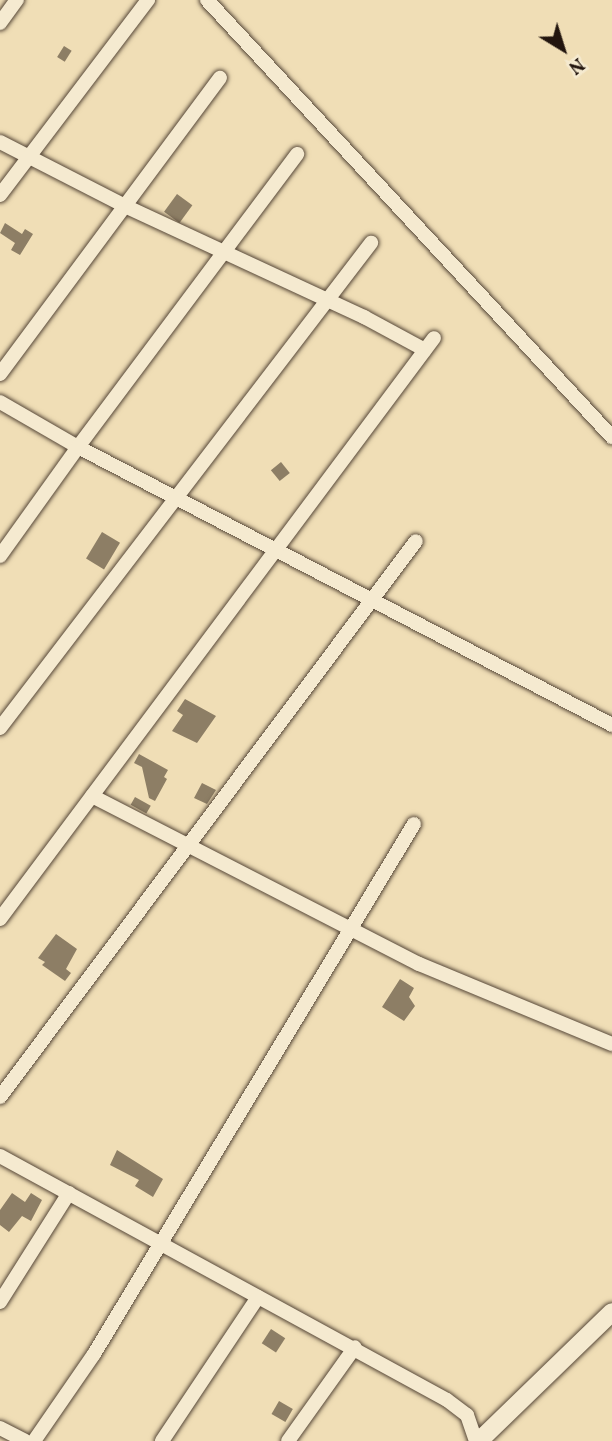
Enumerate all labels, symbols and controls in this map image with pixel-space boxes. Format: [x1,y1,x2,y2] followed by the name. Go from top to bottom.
[528,14,598,84] north arrow
[562,51,589,80] text: N

